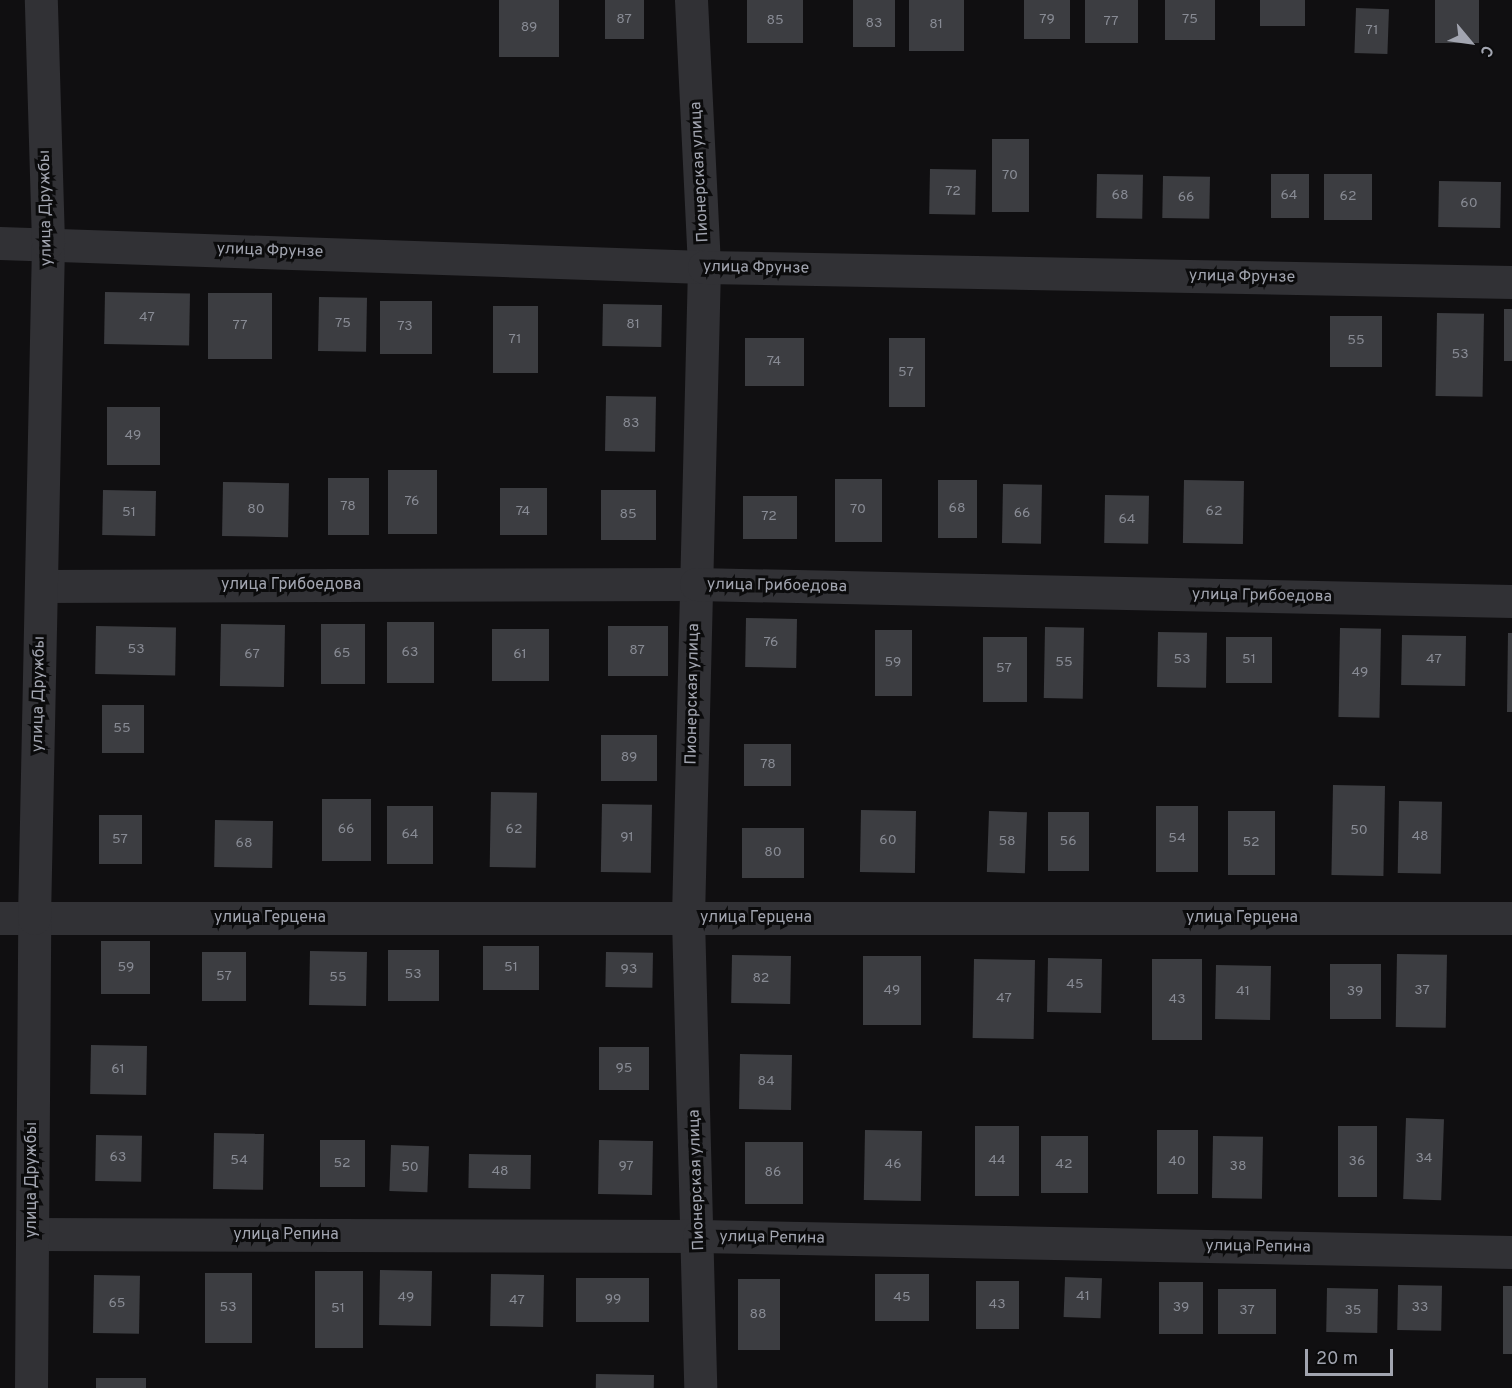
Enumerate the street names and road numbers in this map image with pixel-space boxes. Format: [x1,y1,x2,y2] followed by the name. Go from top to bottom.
[687,101,713,243] street label: Пионерская улица
[35,150,57,266] street label: улица Дружбы
[216,240,324,262] street label: улица Фрунзе
[703,257,809,279] street label: улица Фрунзе
[1189,266,1295,288] street label: улица Фрунзе
[221,575,361,595] street label: улица Грибоедова
[707,575,847,597] street label: улица Грибоедова
[1192,585,1332,607] street label: улица Грибоедова
[682,623,704,765] street label: Пионерская улица
[28,636,50,752] street label: улица Дружбы
[214,908,326,928] street label: улица Герцена
[700,908,812,928] street label: улица Герцена
[1186,908,1298,928] street label: улица Герцена
[685,1109,709,1251] street label: Пионерская улица
[22,1122,42,1238] street label: улица Дружбы
[233,1225,339,1245] street label: улица Репина
[719,1227,825,1249] street label: улица Репина
[1205,1236,1311,1258] street label: улица Репина

